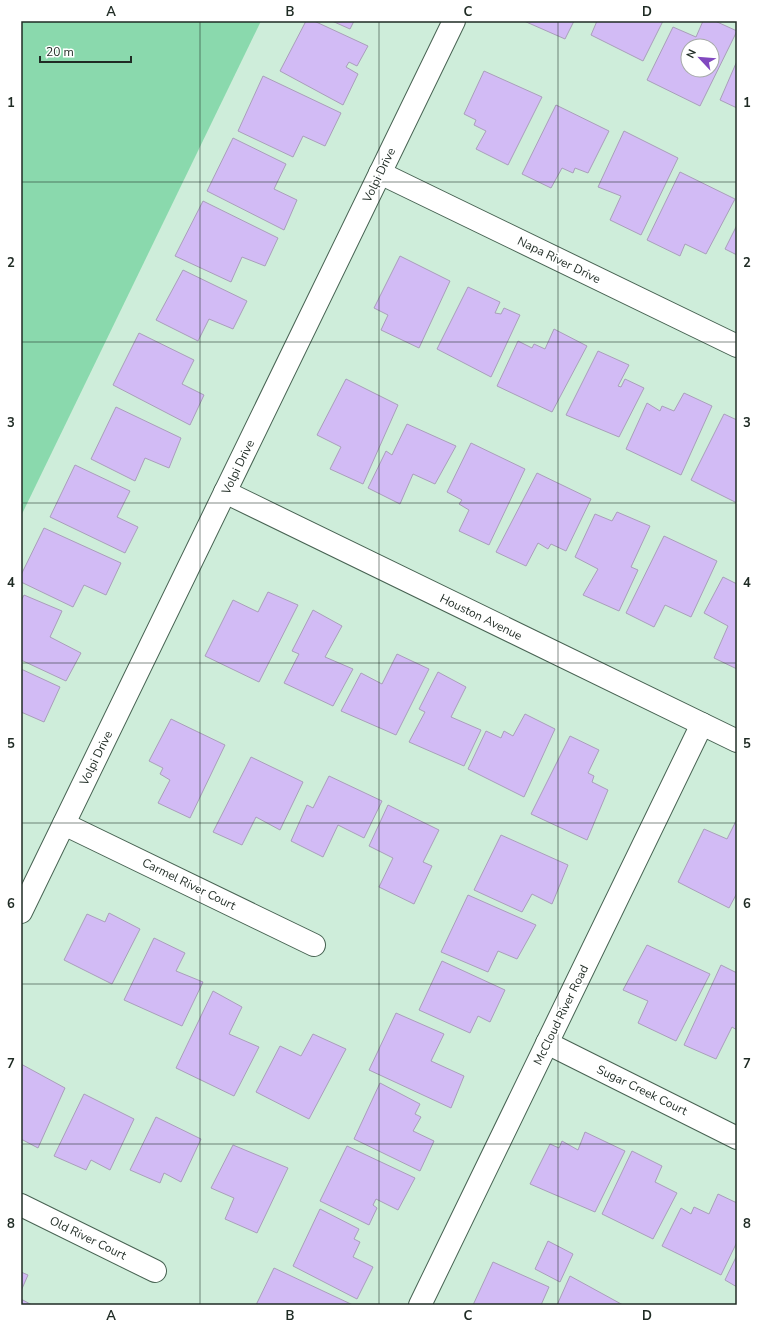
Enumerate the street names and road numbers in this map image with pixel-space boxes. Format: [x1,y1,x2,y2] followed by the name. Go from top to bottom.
[358,145,399,206] street label: Volpi Drive
[515,233,603,287] street label: Napa River Drive
[217,437,258,498] street label: Volpi Drive
[437,590,525,644] street label: Houston Avenue
[75,728,116,789] street label: Volpi Drive
[139,854,239,914] street label: Carmel River Court
[530,962,592,1068] street label: McCloud River Road
[594,1061,691,1119] street label: Sugar Creek Court
[47,1213,130,1264] street label: Old River Court

